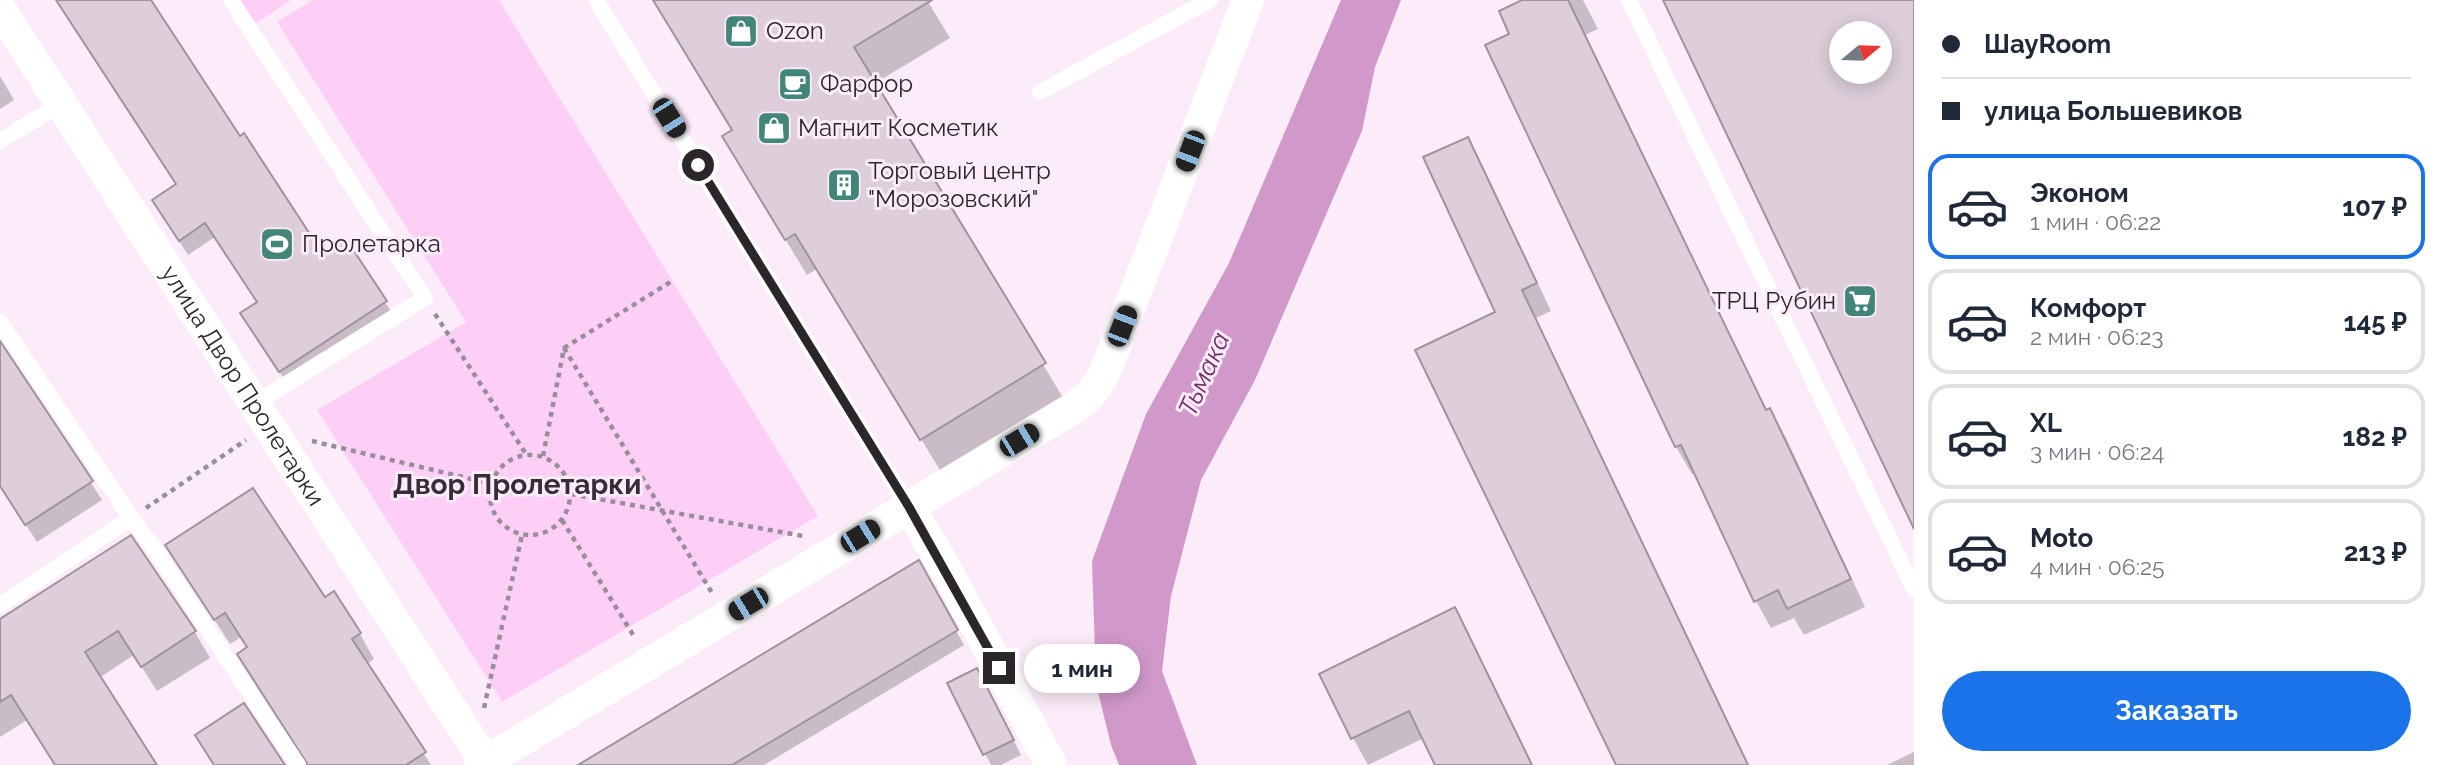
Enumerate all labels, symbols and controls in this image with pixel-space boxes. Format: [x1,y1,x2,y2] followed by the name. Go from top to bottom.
[722,12,760,50] shop icon: Ozon
[766,16,824,45] place label: Ozon
[1829,21,1892,84] north arrow
[1829,21,1892,84] map controls
[1984,29,2111,59] text: ШауRoom
[776,65,814,103] cafe icon: Фарфор
[820,69,913,98] place label: Фарфор
[649,95,690,141] car
[1984,96,2242,126] text: улица Большевиков
[755,109,793,147] shop icon: Магнит Косметик
[798,113,999,142] place label: Магнит Косметик
[1173,128,1208,174] car
[682,149,714,181] route start
[868,156,1051,213] place label: Торговый центр "Морозовский"
[825,166,863,204] building icon: Торговый центр "Морозовский"
[1946,175,2009,238] icon: car
[2030,178,2129,208] text: Эконом
[2342,192,2407,222] text: 107 ₽
[2030,208,2161,235] text: 1 мин · 06:22
[258,225,296,263] sports icon: Пролетарка
[302,229,441,258] place label: Пролетарка
[155,260,331,511] street label: улица Двор Пролетарки
[1841,282,1879,320] supermarket icon: ТРЦ Рубин
[1712,286,1836,315] place label: ТРЦ Рубин
[1946,290,2009,353] icon: car
[2030,293,2146,323] text: Комфорт
[1105,303,1140,349] car
[2344,307,2407,337] text: 145 ₽
[2030,323,2164,350] text: 2 мин · 06:23
[1172,328,1236,420] water label: Тьмака
[1946,405,2009,468] icon: car
[2030,408,2062,438] text: XL
[996,420,1043,460] car
[2342,422,2407,452] text: 182 ₽
[2030,438,2164,465] text: 3 мин · 06:24
[393,468,641,501] district label: Двор Пролетарки
[837,516,884,556] car
[1946,520,2009,583] icon: car
[2030,523,2093,553] text: Moto
[2344,537,2407,567] text: 213 ₽
[2030,553,2164,580] text: 4 мин · 06:25
[725,584,772,624] car
[1024,644,1139,692] callout: 1 мин
[983,652,1015,684] route end
[1051,655,1113,682] text: 1 мин
[1942,671,2411,751] button: Заказать

